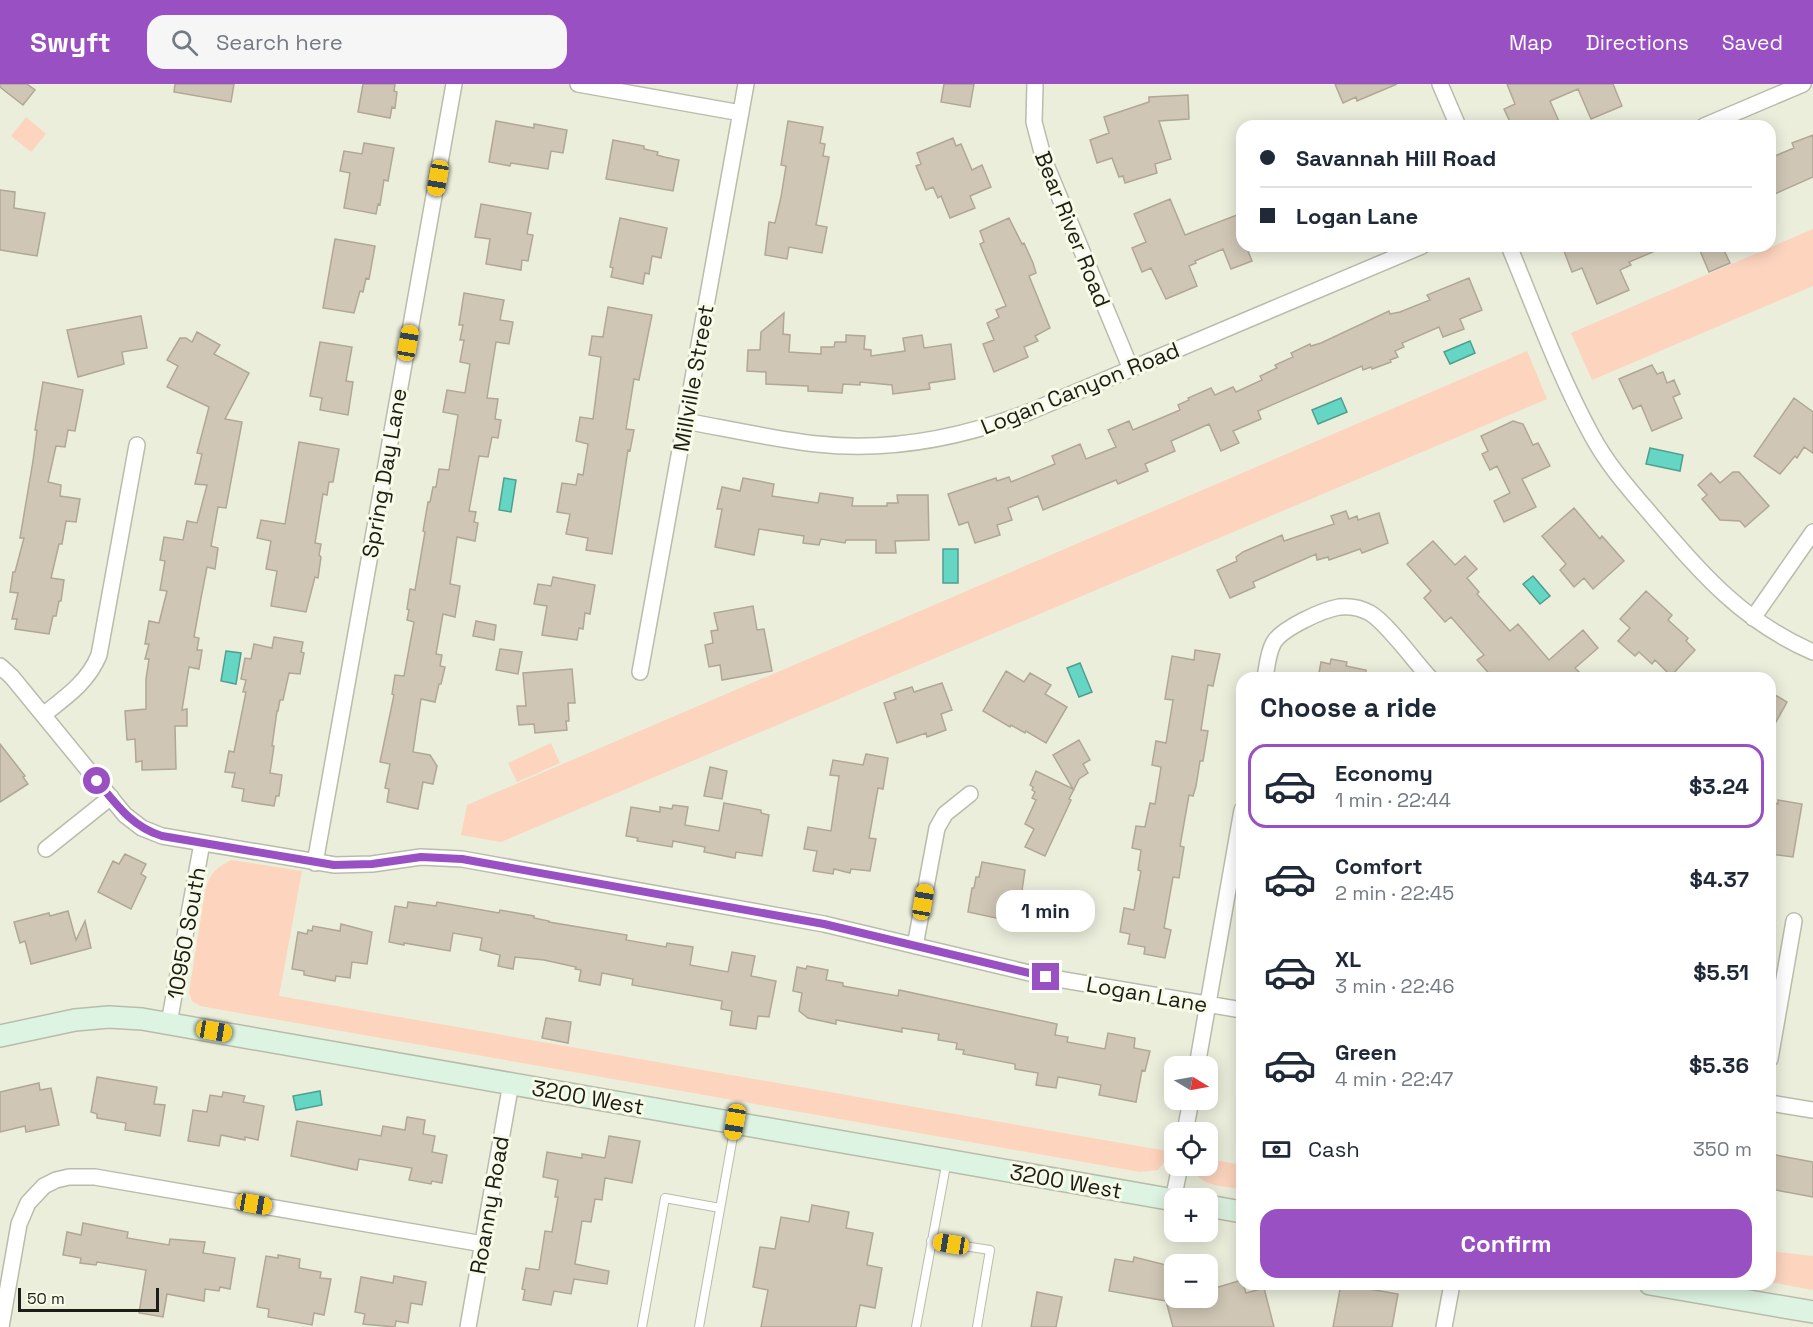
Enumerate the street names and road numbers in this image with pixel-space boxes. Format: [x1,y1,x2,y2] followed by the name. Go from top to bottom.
[1029,147,1117,311] street label: Bear River Road
[666,302,720,454] street label: Millville Street
[977,335,1183,441] street label: Logan Canyon Road
[355,386,413,560] street label: Spring Day Lane
[161,865,211,1001] street label: 10950 South
[1084,970,1210,1018] street label: Logan Lane
[530,1073,646,1121] street label: 3200 West
[463,1134,515,1276] street label: Roanny Road
[1008,1157,1124,1205] street label: 3200 West

